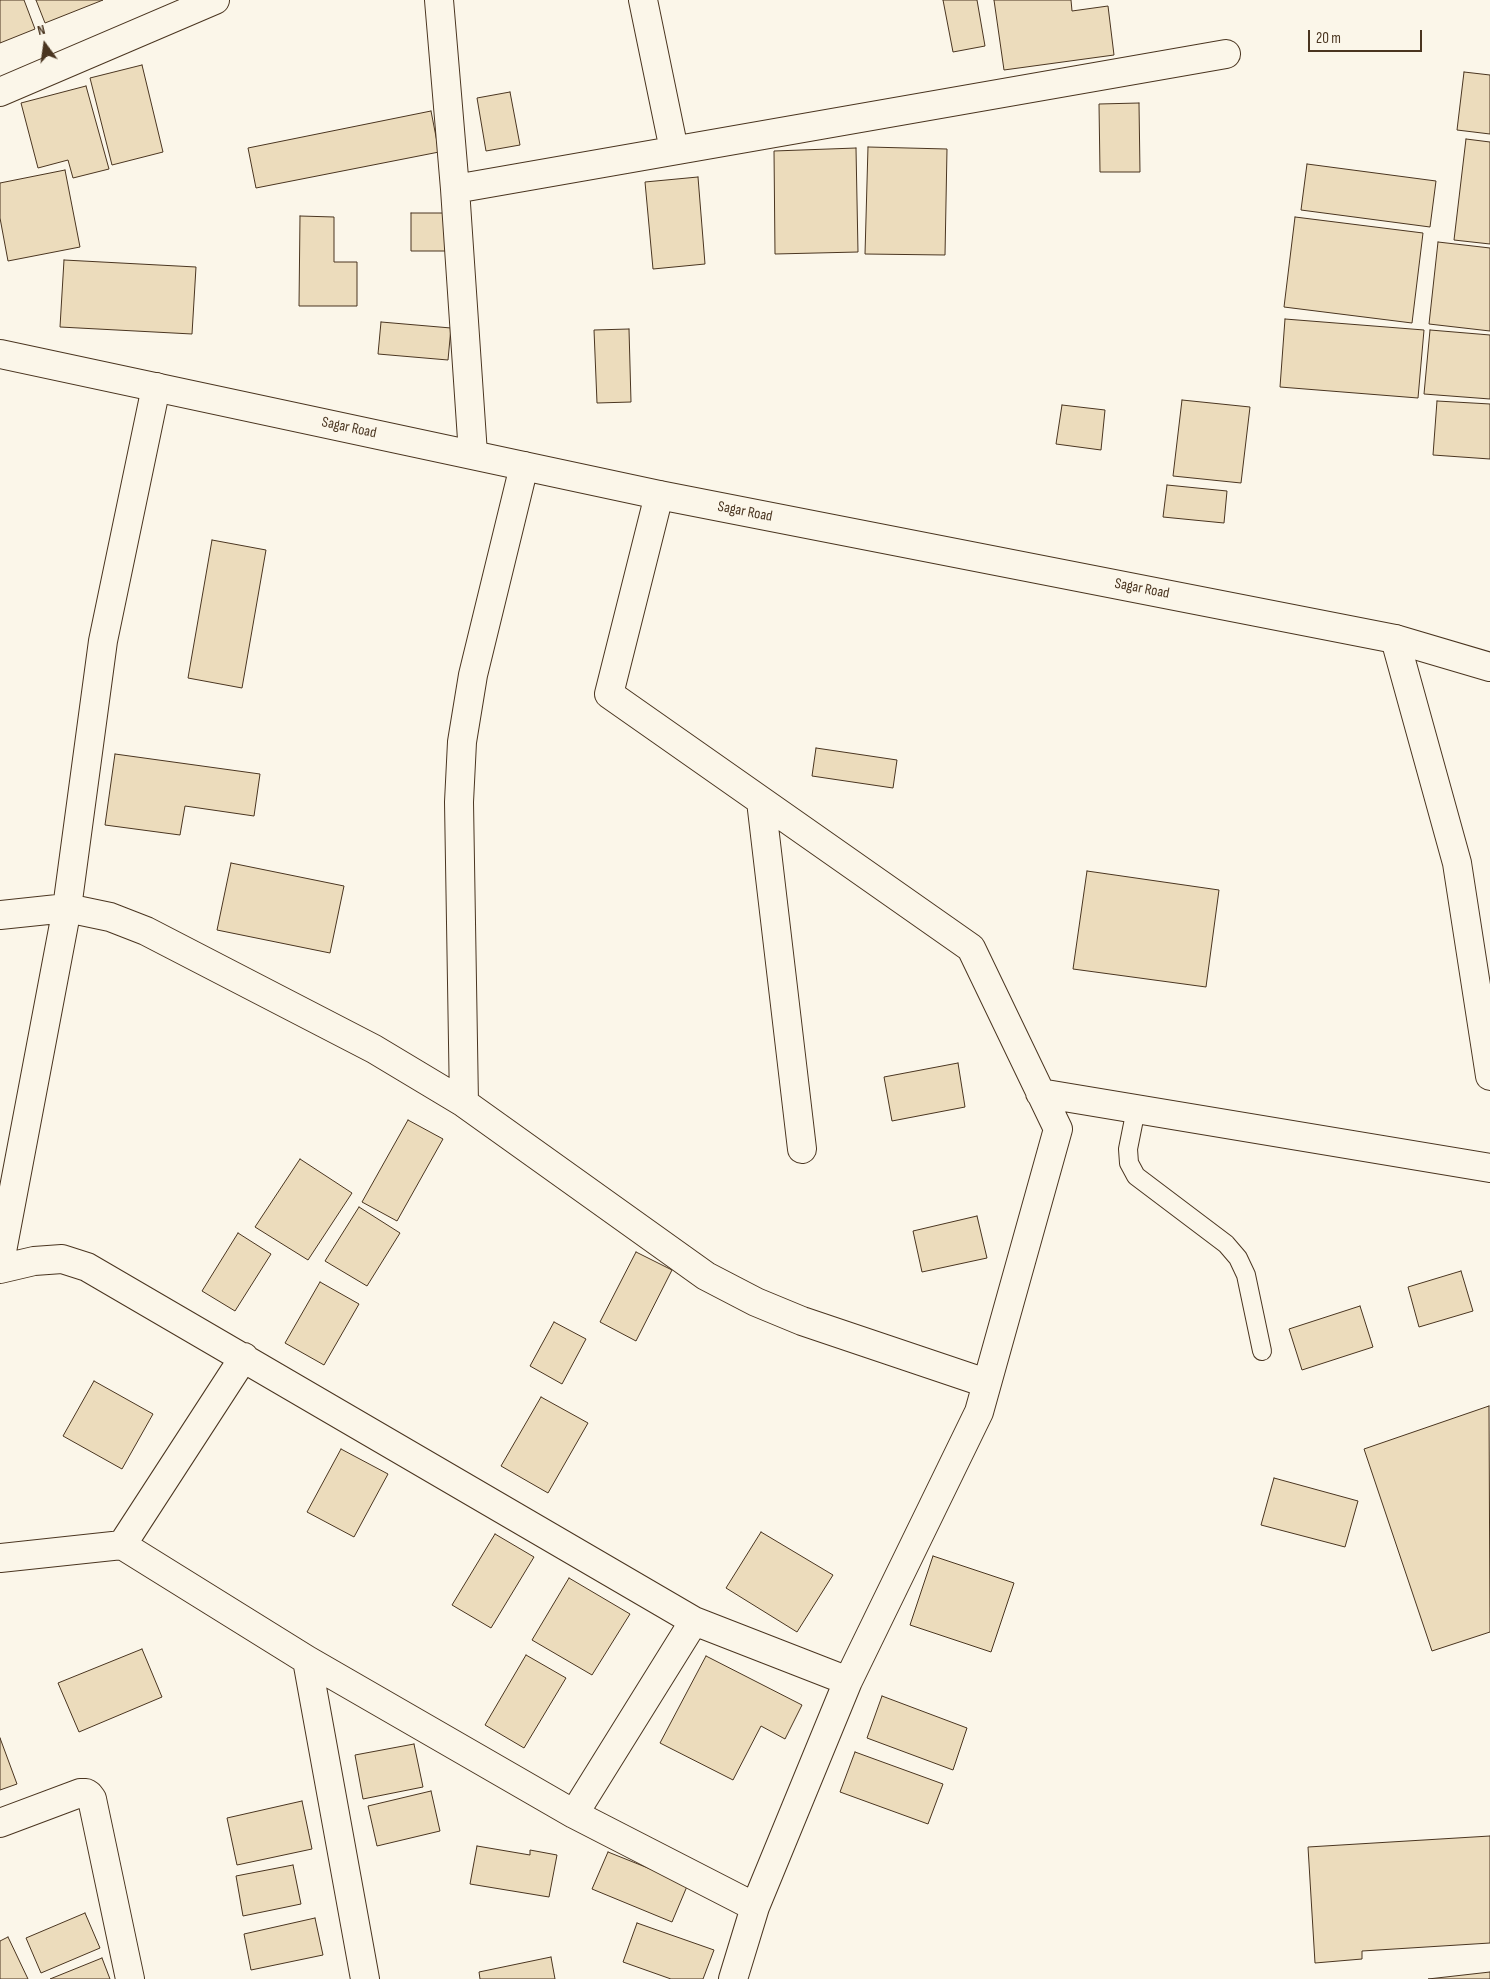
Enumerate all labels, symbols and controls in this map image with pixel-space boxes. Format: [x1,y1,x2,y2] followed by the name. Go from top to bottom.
[20,20,70,70] north arrow
[1310,20,1424,52] scale bar
[36,21,47,39] text: N
[1316,29,1341,48] text: 20 m
[320,413,378,443] street label: Sagar Road
[716,498,774,526] street label: Sagar Road
[1113,575,1171,603] street label: Sagar Road

